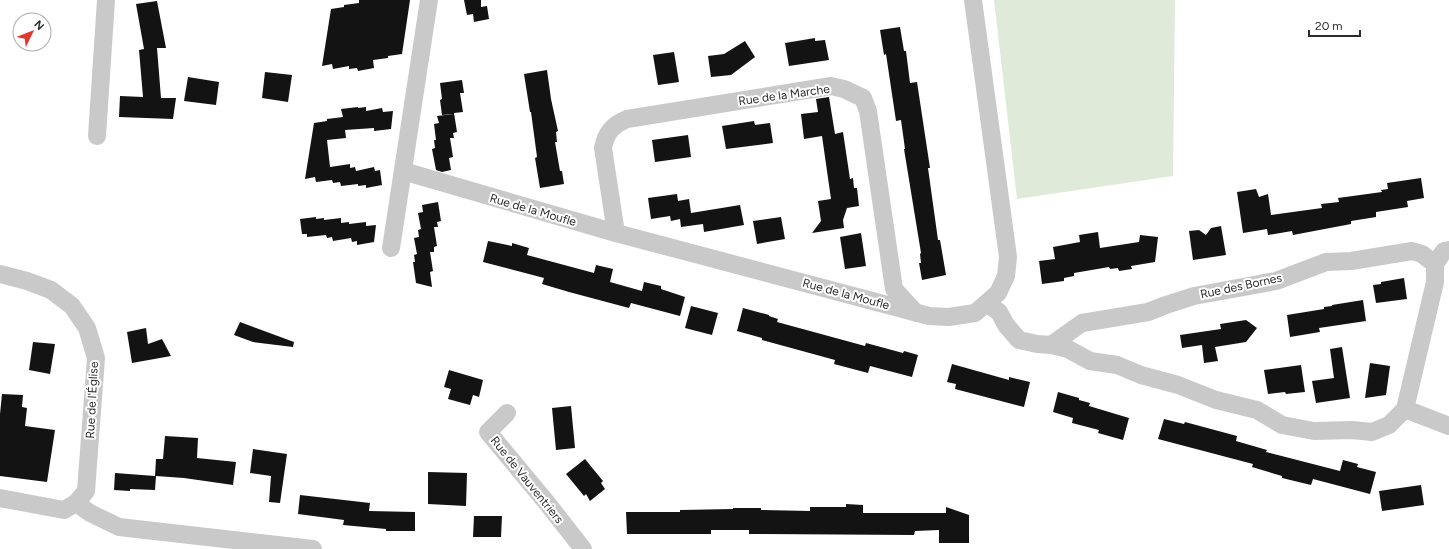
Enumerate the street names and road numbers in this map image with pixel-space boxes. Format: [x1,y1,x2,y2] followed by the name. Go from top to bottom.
[737,82,831,108] street label: Rue de la Marche
[488,191,578,229] street label: Rue de la Moufle
[1199,270,1283,301] street label: Rue des Bornes
[801,276,891,312] street label: Rue de la Moufle
[83,361,101,439] street label: Rue de l'Église
[488,434,567,527] street label: Rue de Vauventriers

